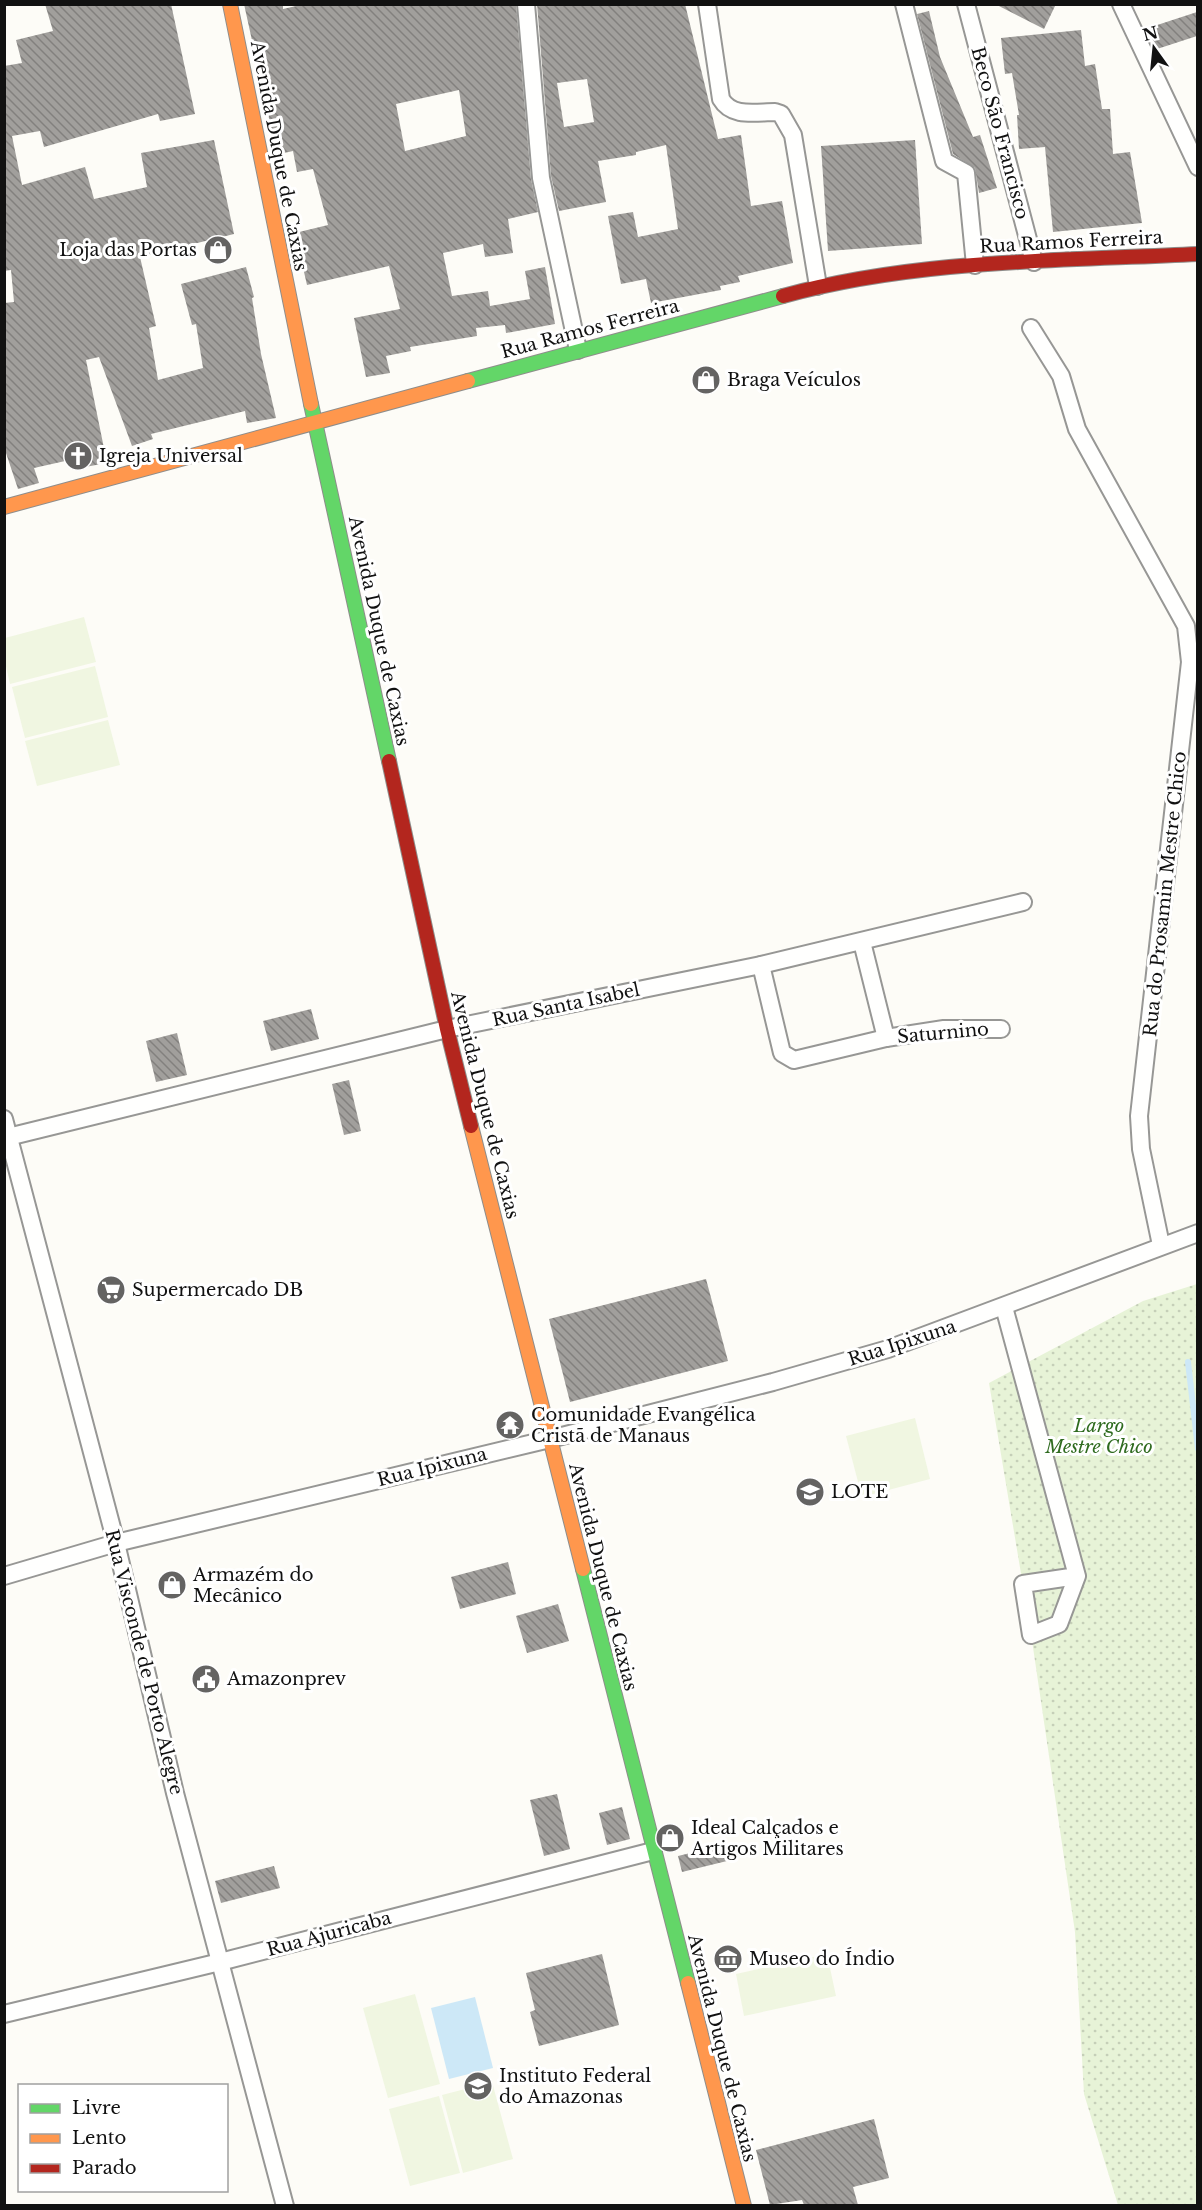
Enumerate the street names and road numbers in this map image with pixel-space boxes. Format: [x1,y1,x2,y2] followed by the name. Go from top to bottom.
[246,38,312,273] street label: Avenida Duque de Caxias
[966,44,1034,222] street label: Beco São Francisco
[979,226,1163,258] street label: Rua Ramos Ferreira
[499,295,681,363] street label: Rua Ramos Ferreira
[344,513,414,748] street label: Avenida Duque de Caxias
[1139,750,1191,1038] street label: Rua do Prosamin Mestre Chico
[490,979,642,1031] street label: Rua Santa Isabel
[446,988,524,1221] street label: Avenida Duque de Caxias
[896,1018,990,1048] street label: Saturnino
[845,1315,959,1371] street label: Rua Ipixuna
[375,1443,489,1491] street label: Rua Ipixuna
[564,1460,642,1693] street label: Avenida Duque de Caxias
[100,1527,188,1797] street label: Rua Visconde de Porto Alegre
[264,1907,394,1961] street label: Rua Ajuricaba
[683,1931,761,2164] street label: Avenida Duque de Caxias

